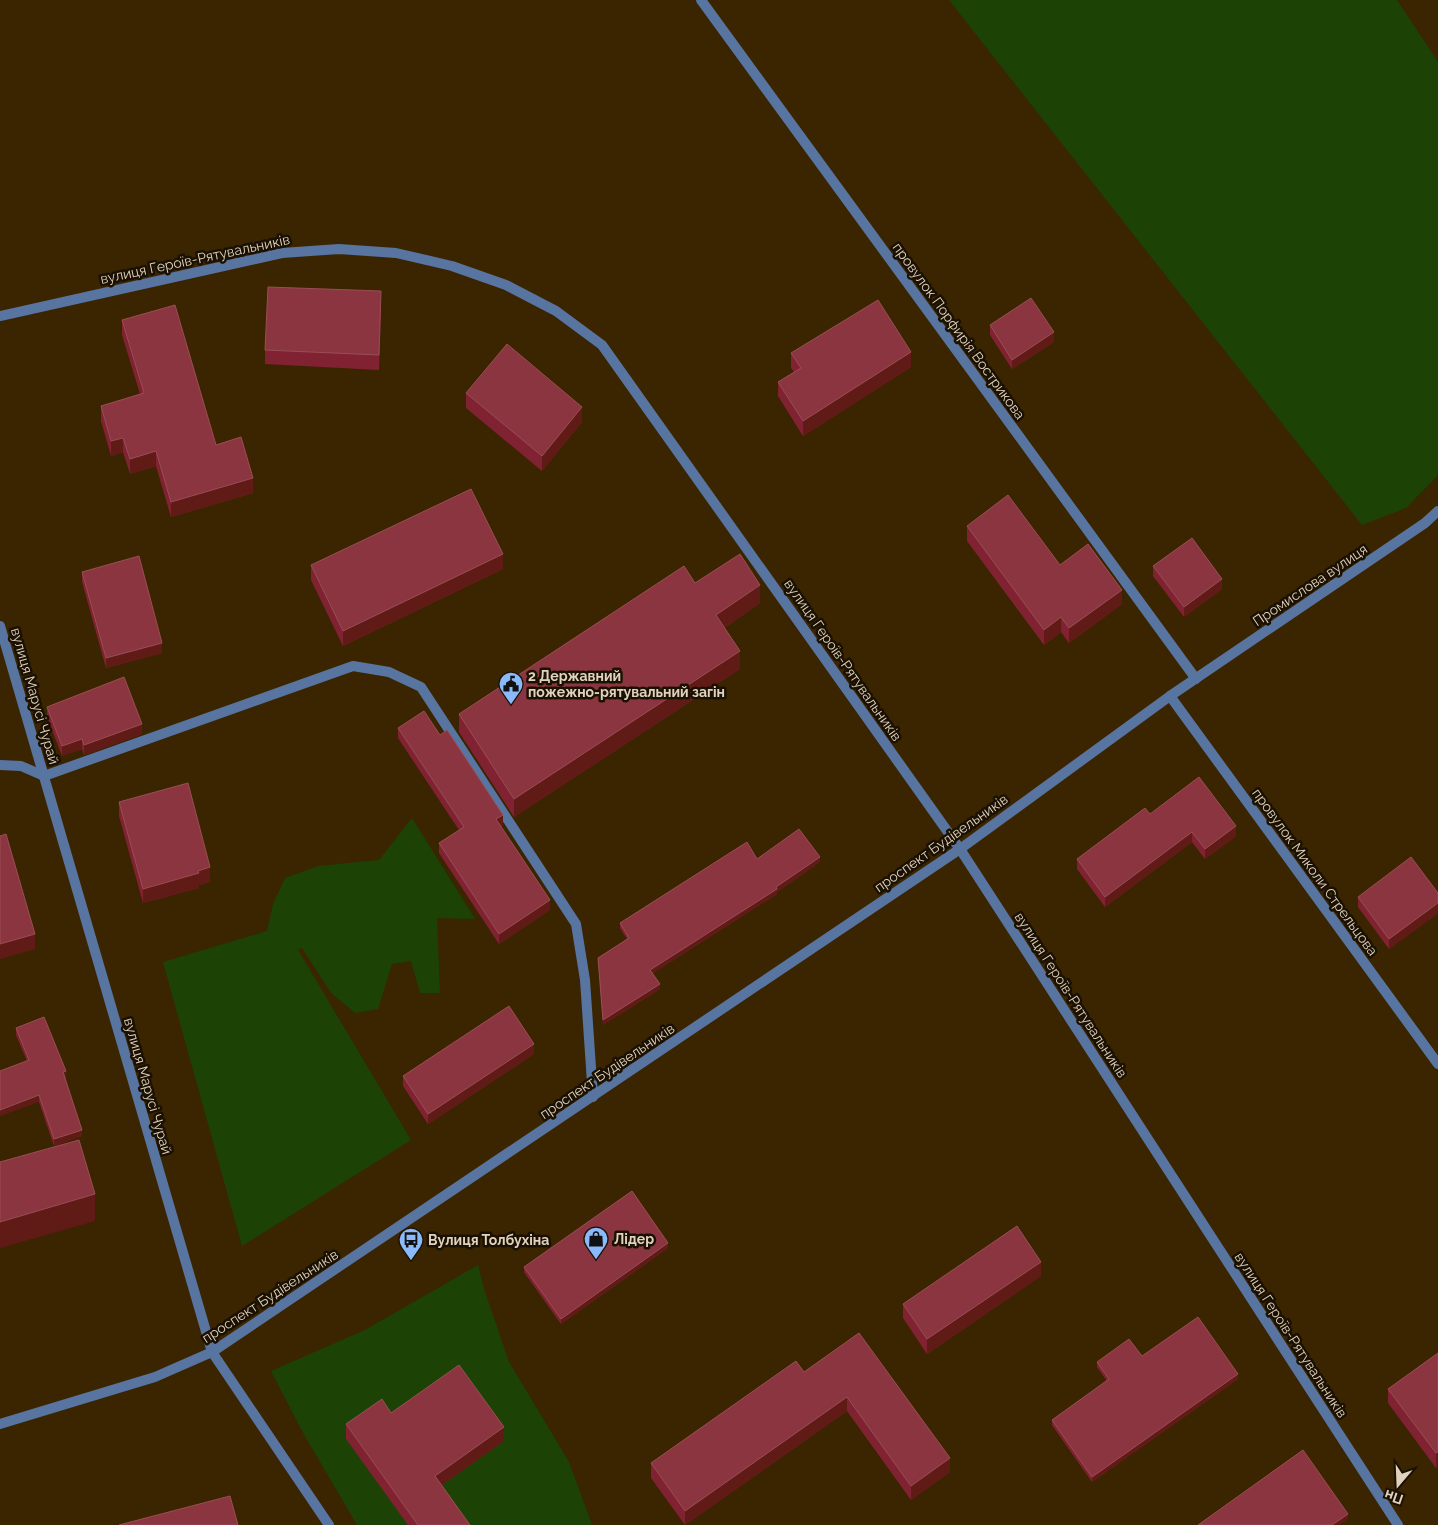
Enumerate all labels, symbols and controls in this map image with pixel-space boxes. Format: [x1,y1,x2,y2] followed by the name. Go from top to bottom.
[99,231,291,287] street label: вулиця Героїв-Рятувальників
[890,240,1028,422] street label: провулок Порфирія Вострикова
[1250,541,1370,629] street label: Промислова вулиця
[781,576,905,744] street label: вулиця Героїв-Рятувальників
[8,626,62,766] street label: вулиця Марусі Чурай
[528,668,725,700] place label: 2 Державний пожежно-рятувальний загін
[498,671,524,705] public building icon: 2 Державний пожежно-рятувальний загін
[1249,785,1381,959] street label: провулок Миколи Стрельцова
[871,791,1011,895] street label: проспект Будівельників
[1012,910,1130,1080] street label: вулиця Героїв-Рятувальників
[121,1016,175,1156] street label: вулиця Марусі Чурай
[537,1020,677,1122] street label: проспект Будівельників
[583,1226,609,1260] shop icon: Лідер
[398,1227,424,1261] bus stop icon: Вулиця Толбухіна
[614,1231,654,1247] place label: Лідер
[428,1232,549,1248] place label: Вулиця Толбухіна
[199,1246,341,1346] street label: проспект Будівельників
[1232,1250,1350,1420] street label: вулиця Героїв-Рятувальників
[1373,1460,1423,1510] north arrow
[1382,1487,1405,1508] text: Пн

